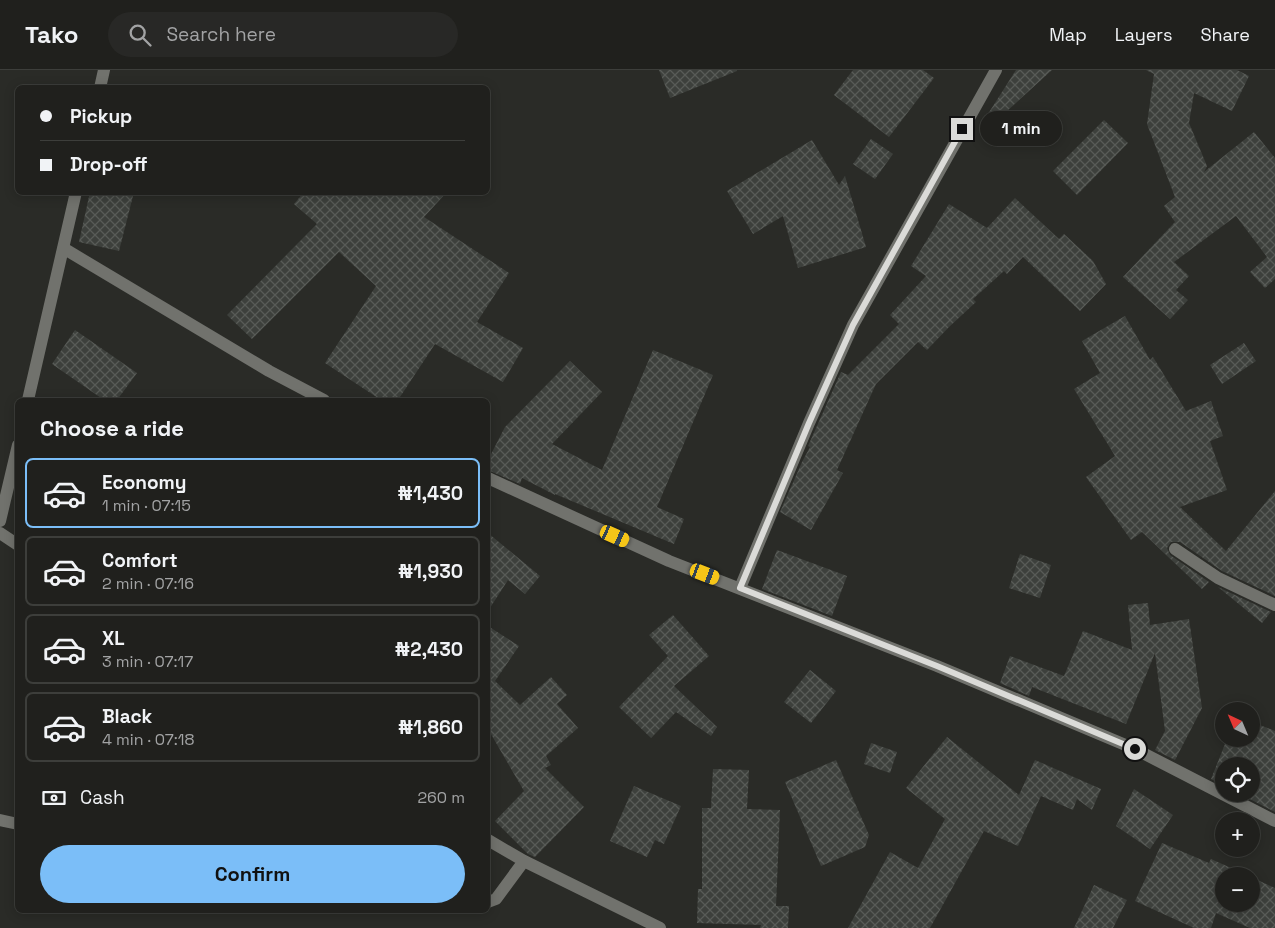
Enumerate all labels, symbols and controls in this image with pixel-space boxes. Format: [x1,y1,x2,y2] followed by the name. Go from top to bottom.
[108,12,458,57] search box
[25,19,78,50] text: Tako
[126,21,154,49] icon: search
[166,22,276,47] text: Search here
[1049,23,1087,46] text: Map
[1115,23,1172,46] text: Layers
[1200,23,1250,46] text: Share
[70,104,132,129] text: Pickup
[980,112,1062,146] callout: 1 min
[951,118,973,140] route end
[1001,118,1041,139] text: 1 min
[70,152,148,177] text: Drop-off
[40,414,184,442] text: Choose a ride
[102,470,186,495] text: Economy
[42,471,87,516] icon: car
[398,481,463,506] text: ₦1,430
[102,495,191,516] text: 1 min · 07:15
[598,523,631,549] car
[102,548,178,573] text: Comfort
[42,549,87,594] icon: car
[398,559,463,584] text: ₦1,930
[688,562,721,586] car
[102,573,194,594] text: 2 min · 07:16
[102,626,125,651] text: XL
[42,627,87,672] icon: car
[395,637,463,662] text: ₦2,430
[102,651,193,672] text: 3 min · 07:17
[1215,702,1260,748] north arrow
[1215,702,1260,912] map controls
[102,704,152,729] text: Black
[42,705,87,750] icon: car
[398,715,463,740] text: ₦1,860
[102,729,195,750] text: 4 min · 07:18
[1124,738,1146,760] route start
[1215,757,1260,802] button: locate
[40,784,68,812] icon: cash
[80,785,125,810] text: Cash
[417,787,465,808] text: 260 m
[1215,812,1260,857] button: +
[40,845,465,903] button: Confirm
[1215,867,1260,912] button: −

